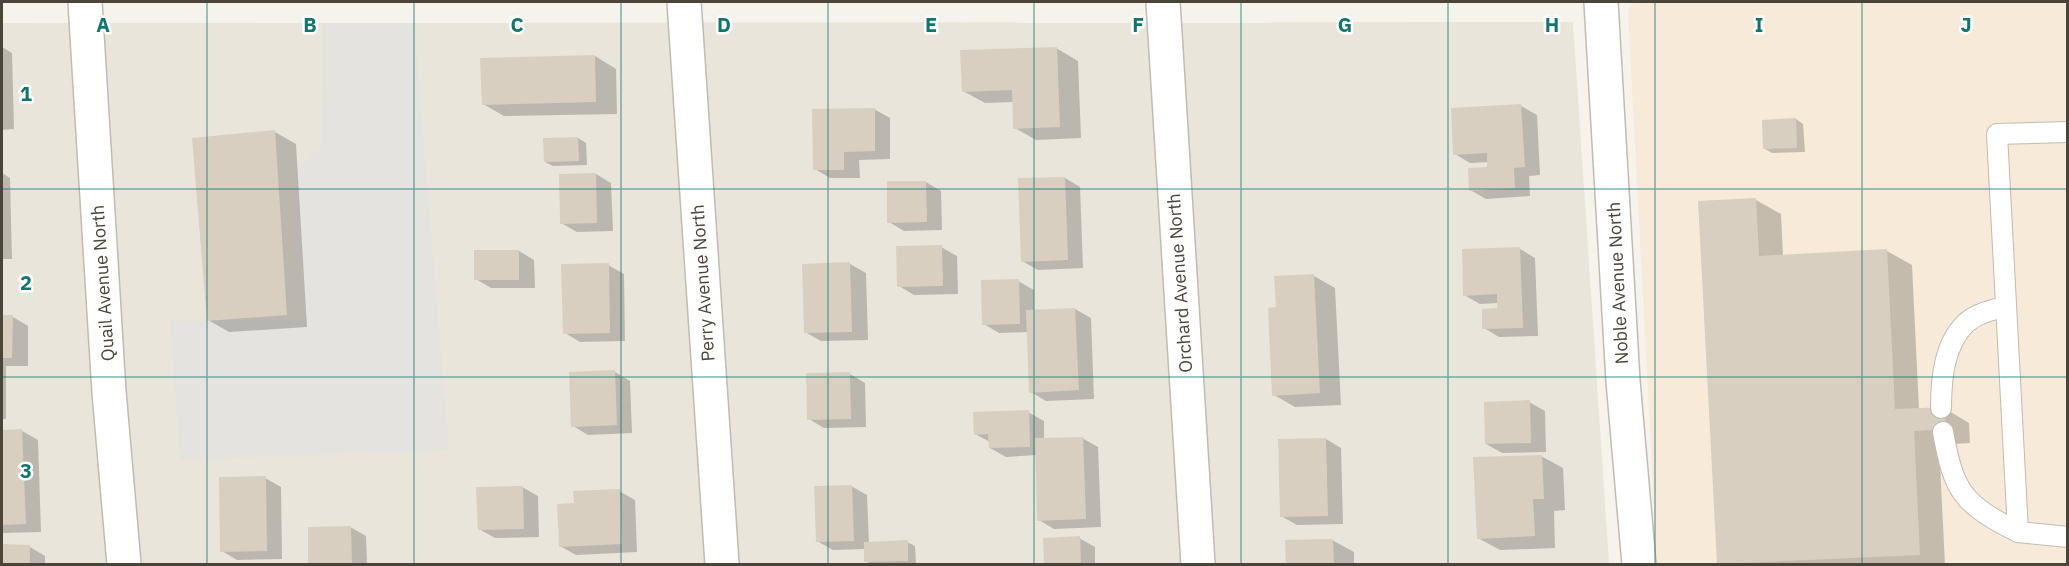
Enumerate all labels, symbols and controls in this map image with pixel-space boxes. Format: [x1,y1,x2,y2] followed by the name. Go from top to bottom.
[96,11,110,38] text: A
[303,11,317,38] text: B
[510,11,524,38] text: C
[717,11,731,38] text: D
[925,11,937,38] text: E
[1132,11,1144,38] text: F
[1338,11,1352,38] text: G
[1545,11,1559,38] text: H
[1755,11,1763,38] text: I
[1960,11,1972,38] text: J
[20,80,32,107] text: 1
[1162,193,1197,373] street label: Orchard Avenue North
[1602,201,1633,365] street label: Noble Avenue North
[86,204,119,362] street label: Quail Avenue North
[686,204,719,362] street label: Perry Avenue North
[20,269,32,296] text: 2
[20,457,32,484] text: 3

